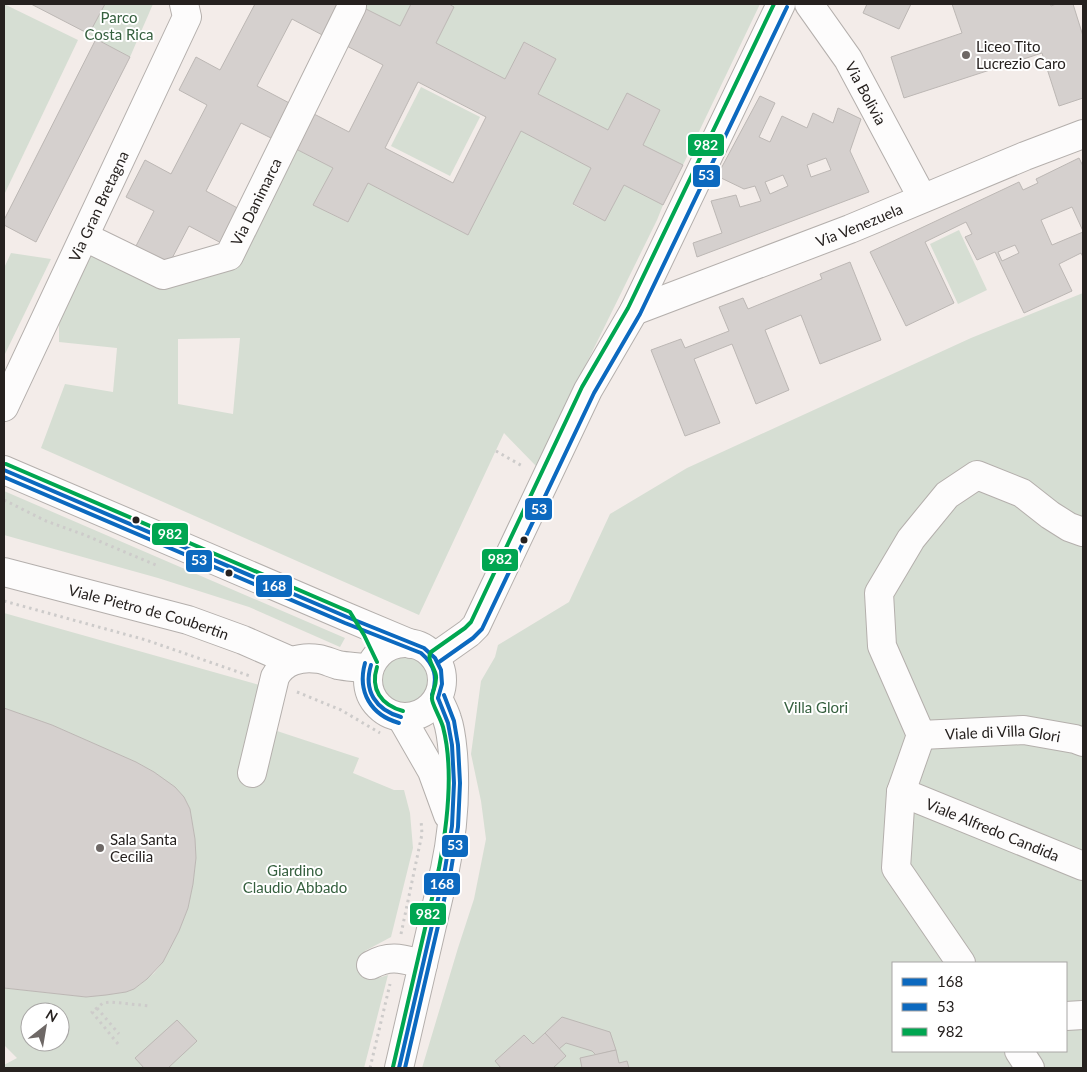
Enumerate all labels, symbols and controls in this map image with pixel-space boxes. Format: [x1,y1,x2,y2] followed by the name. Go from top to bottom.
[84,8,154,43] park label: Parco Costa Rica
[976,37,1066,72] place label: Liceo Tito Lucrezio Caro
[960,49,972,61] marker: Liceo Tito Lucrezio Caro
[842,58,890,128] street label: Via Bolivia
[687,133,725,157] line badge: 982
[694,136,718,153] text: 982
[65,148,132,264] street label: Via Gran Bretagna
[227,155,285,248] street label: Via Danimarca
[692,164,721,188] line badge: 53
[698,166,714,183] text: 53
[813,199,905,250] street label: Via Venezuela
[524,497,553,521] line badge: 53
[531,500,547,517] text: 53
[131,515,141,525] unlabelled marker
[151,522,189,546] line badge: 982
[158,525,182,542] text: 982
[519,535,529,545] unlabelled marker
[481,548,519,572] line badge: 982
[185,549,213,573] line badge: 53
[488,550,512,567] text: 982
[191,551,207,568] text: 53
[224,568,234,578] unlabelled marker
[255,574,293,598] line badge: 168
[262,577,286,594] text: 168
[66,580,231,643] street label: Viale Pietro de Coubertin
[784,698,848,716] park label: Villa Glori
[944,721,1062,745] street label: Viale di Villa Glori
[923,794,1062,864] street label: Viale Alfredo Candida
[110,830,177,865] place label: Sala Santa Cecilia
[441,834,469,858] line badge: 53
[447,836,463,853] text: 53
[94,842,106,854] marker: Sala Santa Cecilia
[243,861,347,896] park label: Giardino Claudio Abbado
[423,872,461,896] line badge: 168
[430,875,454,892] text: 168
[409,902,447,926] line badge: 982
[416,905,440,922] text: 982
[892,962,1067,1052] legend
[937,972,963,990] text: 168
[937,997,954,1015] text: 53
[20,1002,70,1052] north arrow
[43,1005,61,1025] text: N
[937,1022,963,1040] text: 982

